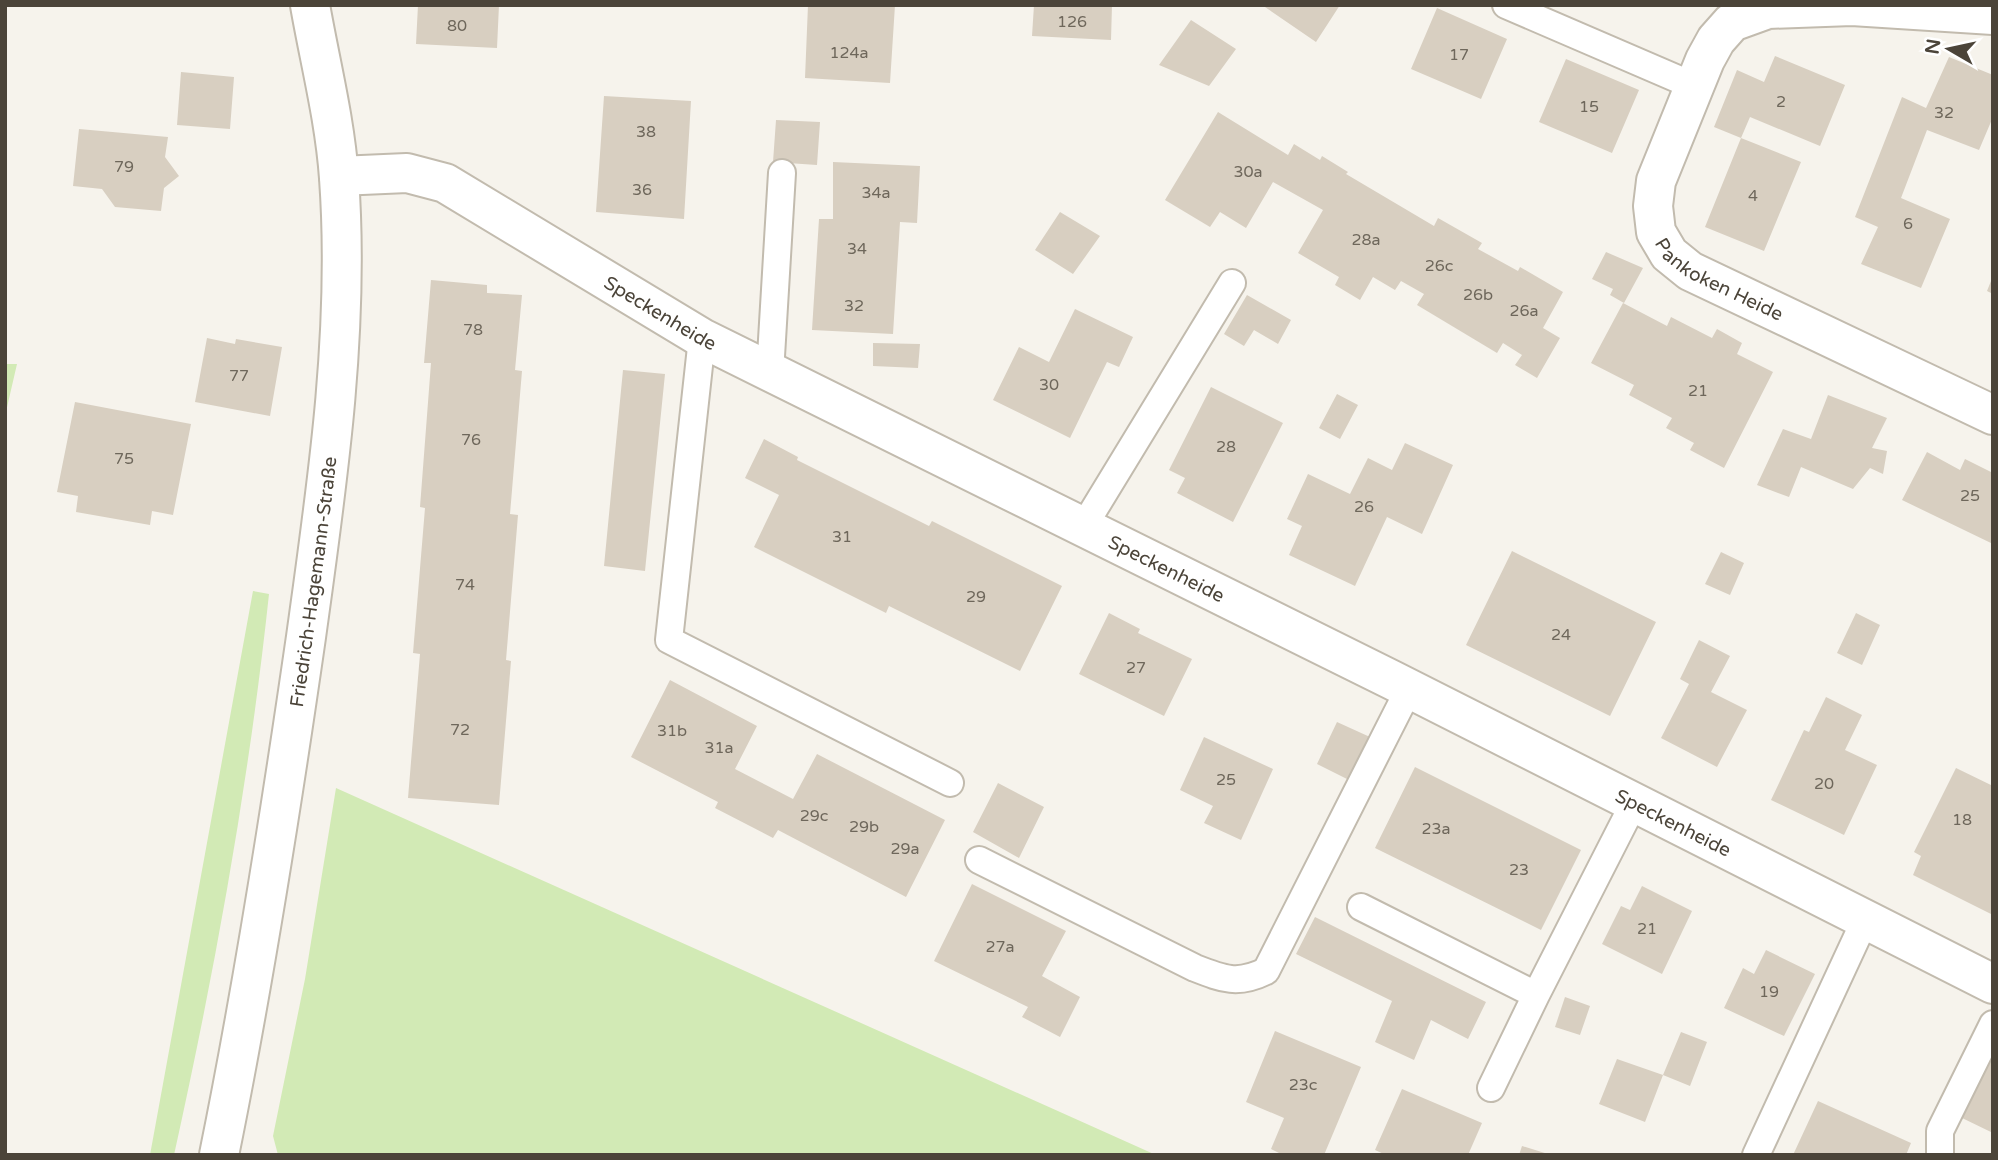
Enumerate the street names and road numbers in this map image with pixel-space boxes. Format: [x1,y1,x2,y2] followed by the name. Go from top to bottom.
[1650,234,1786,326] street label: Pankoken Heide
[600,272,720,355] street label: Speckenheide
[286,455,342,709] street label: Friedrich-Hagemann-Straße
[1104,531,1228,607] street label: Speckenheide
[1611,785,1735,862] street label: Speckenheide

